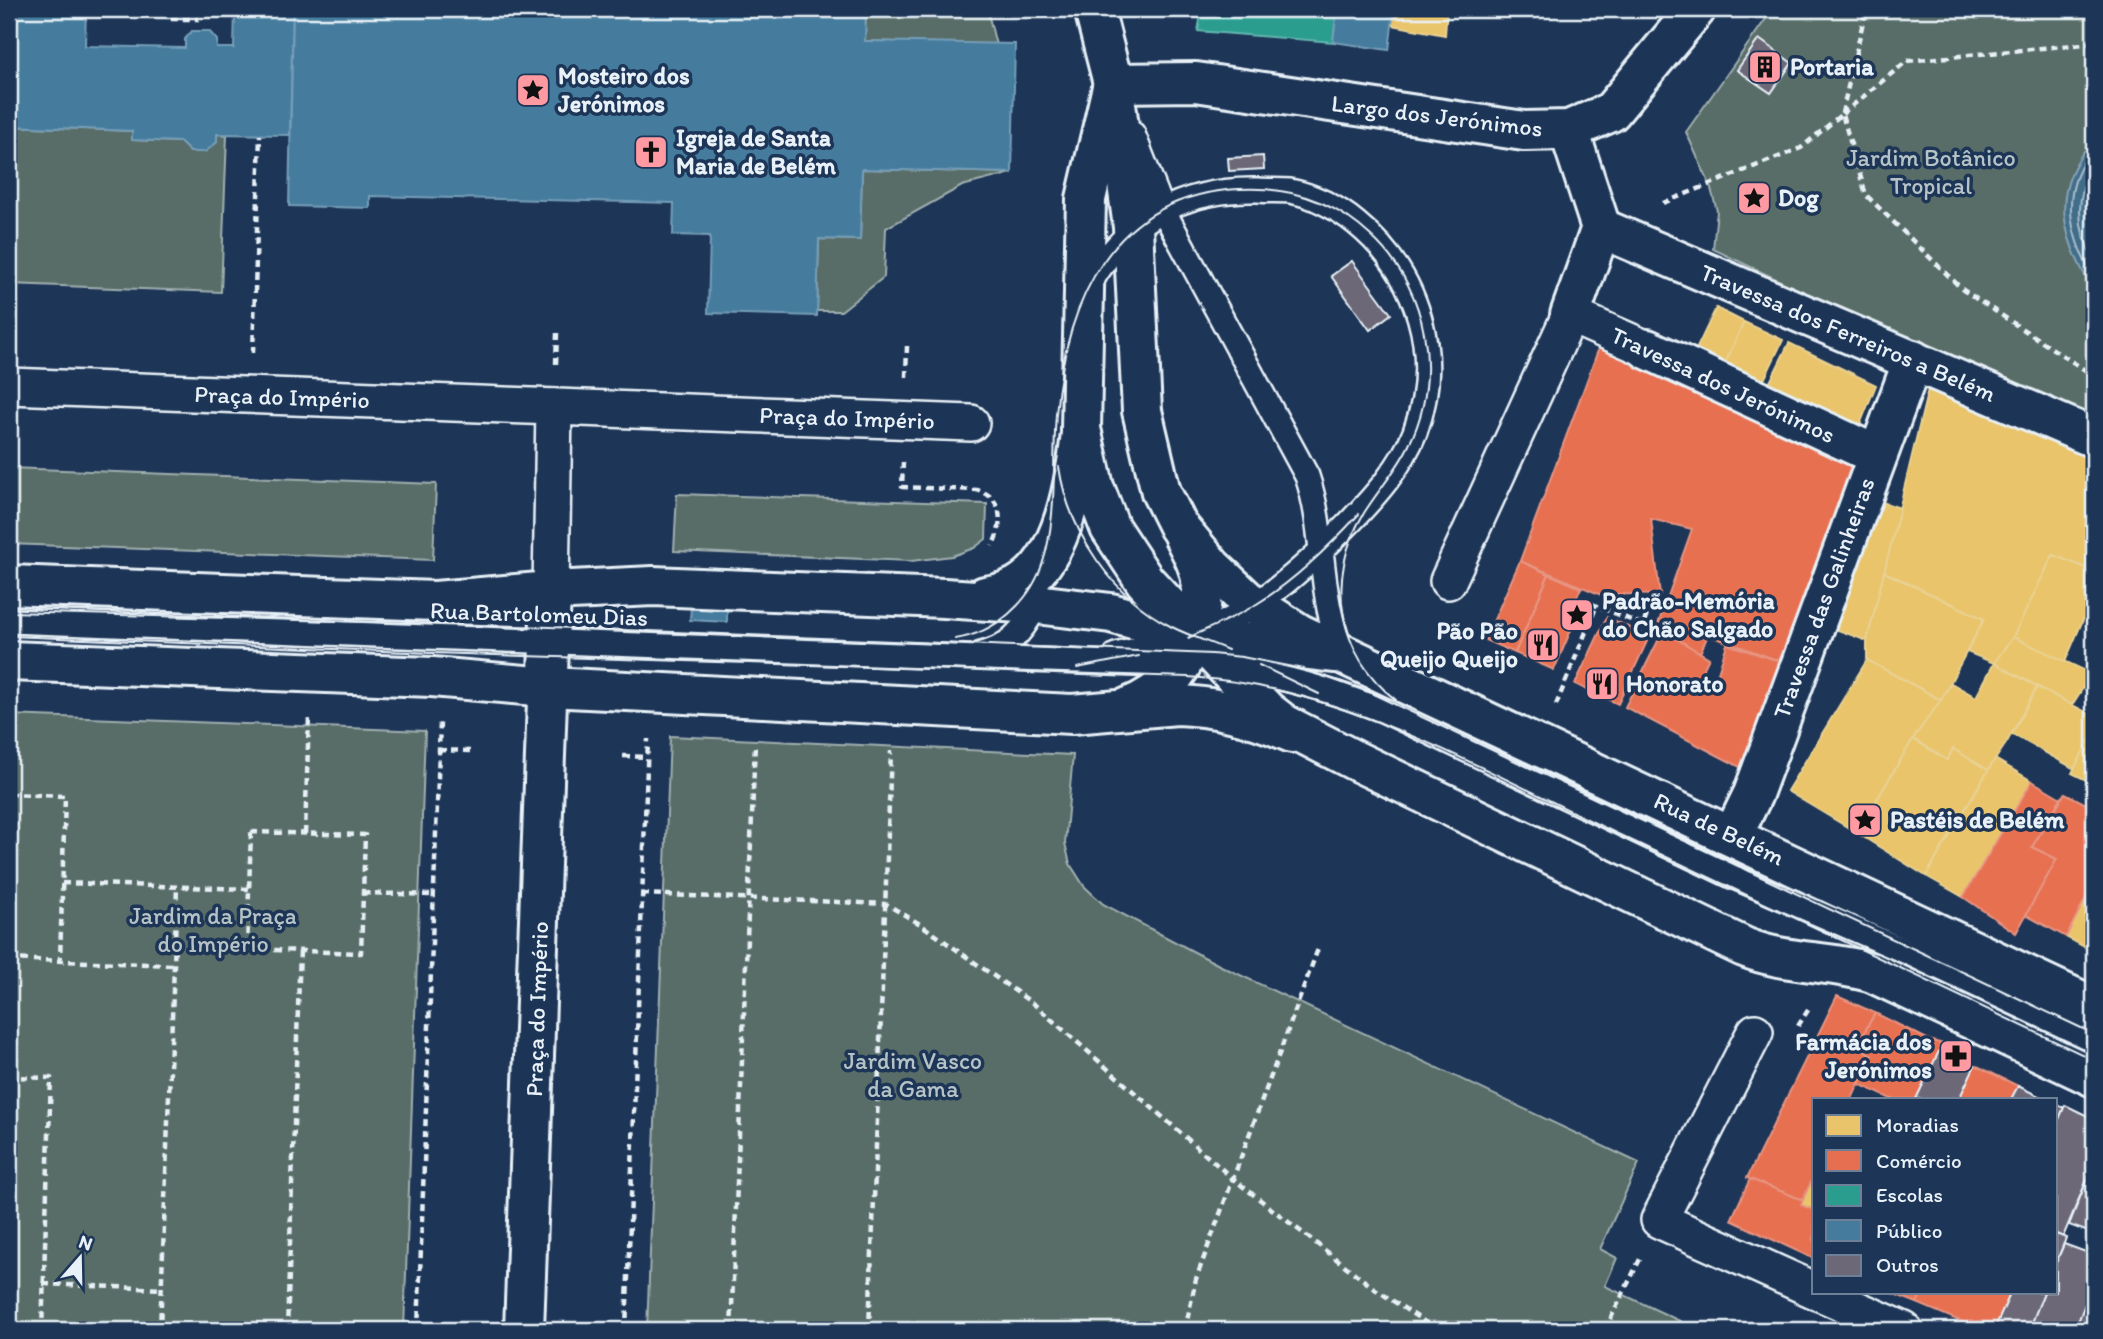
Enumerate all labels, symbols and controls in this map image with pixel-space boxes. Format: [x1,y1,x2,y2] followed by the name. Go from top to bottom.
[1746,48,1784,86] building icon: Portaria
[1790,52,1874,81] place label: Portaria
[557,61,690,118] place label: Mosteiro dos Jerónimos
[514,71,552,109] place icon: Mosteiro dos Jerónimos
[1330,88,1544,143] street label: Largo dos Jerónimos
[676,123,837,180] place label: Igreja de Santa Maria de Belém
[632,133,670,171] church icon: Igreja de Santa Maria de Belém
[1846,143,2016,200] park label: Jardim Botânico Tropical
[1735,179,1773,217] place icon: Dog
[1778,183,1819,213] place label: Dog
[1696,257,2000,408] street label: Travessa dos Ferreiros a Belém
[1607,320,1840,449] street label: Travessa dos Jerónimos
[194,379,370,414] street label: Praça do Império
[759,400,935,435] street label: Praça do Império
[1766,473,1881,722] street label: Travessa das Galinheiras
[1602,586,1775,644] place label: Padrão-Memória do Chão Salgado
[430,595,648,632] street label: Rua Bartolomeu Dias
[1558,596,1596,634] place icon: Padrão-Memória do Chão Salgado
[1380,616,1518,674] place label: Pão Pão Queijo Queijo
[1524,626,1562,664] restaurant icon: Pão Pão Queijo Queijo
[1583,665,1621,703] restaurant icon: Honorato
[1626,669,1723,698] place label: Honorato
[1649,786,1789,871] street label: Rua de Belém
[1846,801,1884,839] place icon: Pastéis de Belém
[1890,805,2065,834] place label: Pastéis de Belém
[129,901,297,958] park label: Jardim da Praça do Império
[519,921,554,1097] street label: Praça do Império
[1795,1027,1932,1084] place label: Farmácia dos Jerónimos
[1937,1037,1975,1075] pharmacy icon: Farmácia dos Jerónimos
[844,1046,982,1103] park label: Jardim Vasco da Gama
[1812,1098,2058,1294] legend
[1876,1112,1959,1137] text: Moradias
[1876,1148,1962,1173] text: Comércio
[1876,1182,1943,1207] text: Escolas
[1876,1218,1942,1243] text: Público
[46,1224,116,1294] north arrow
[76,1229,96,1255] text: N
[1876,1252,1939,1277] text: Outros

